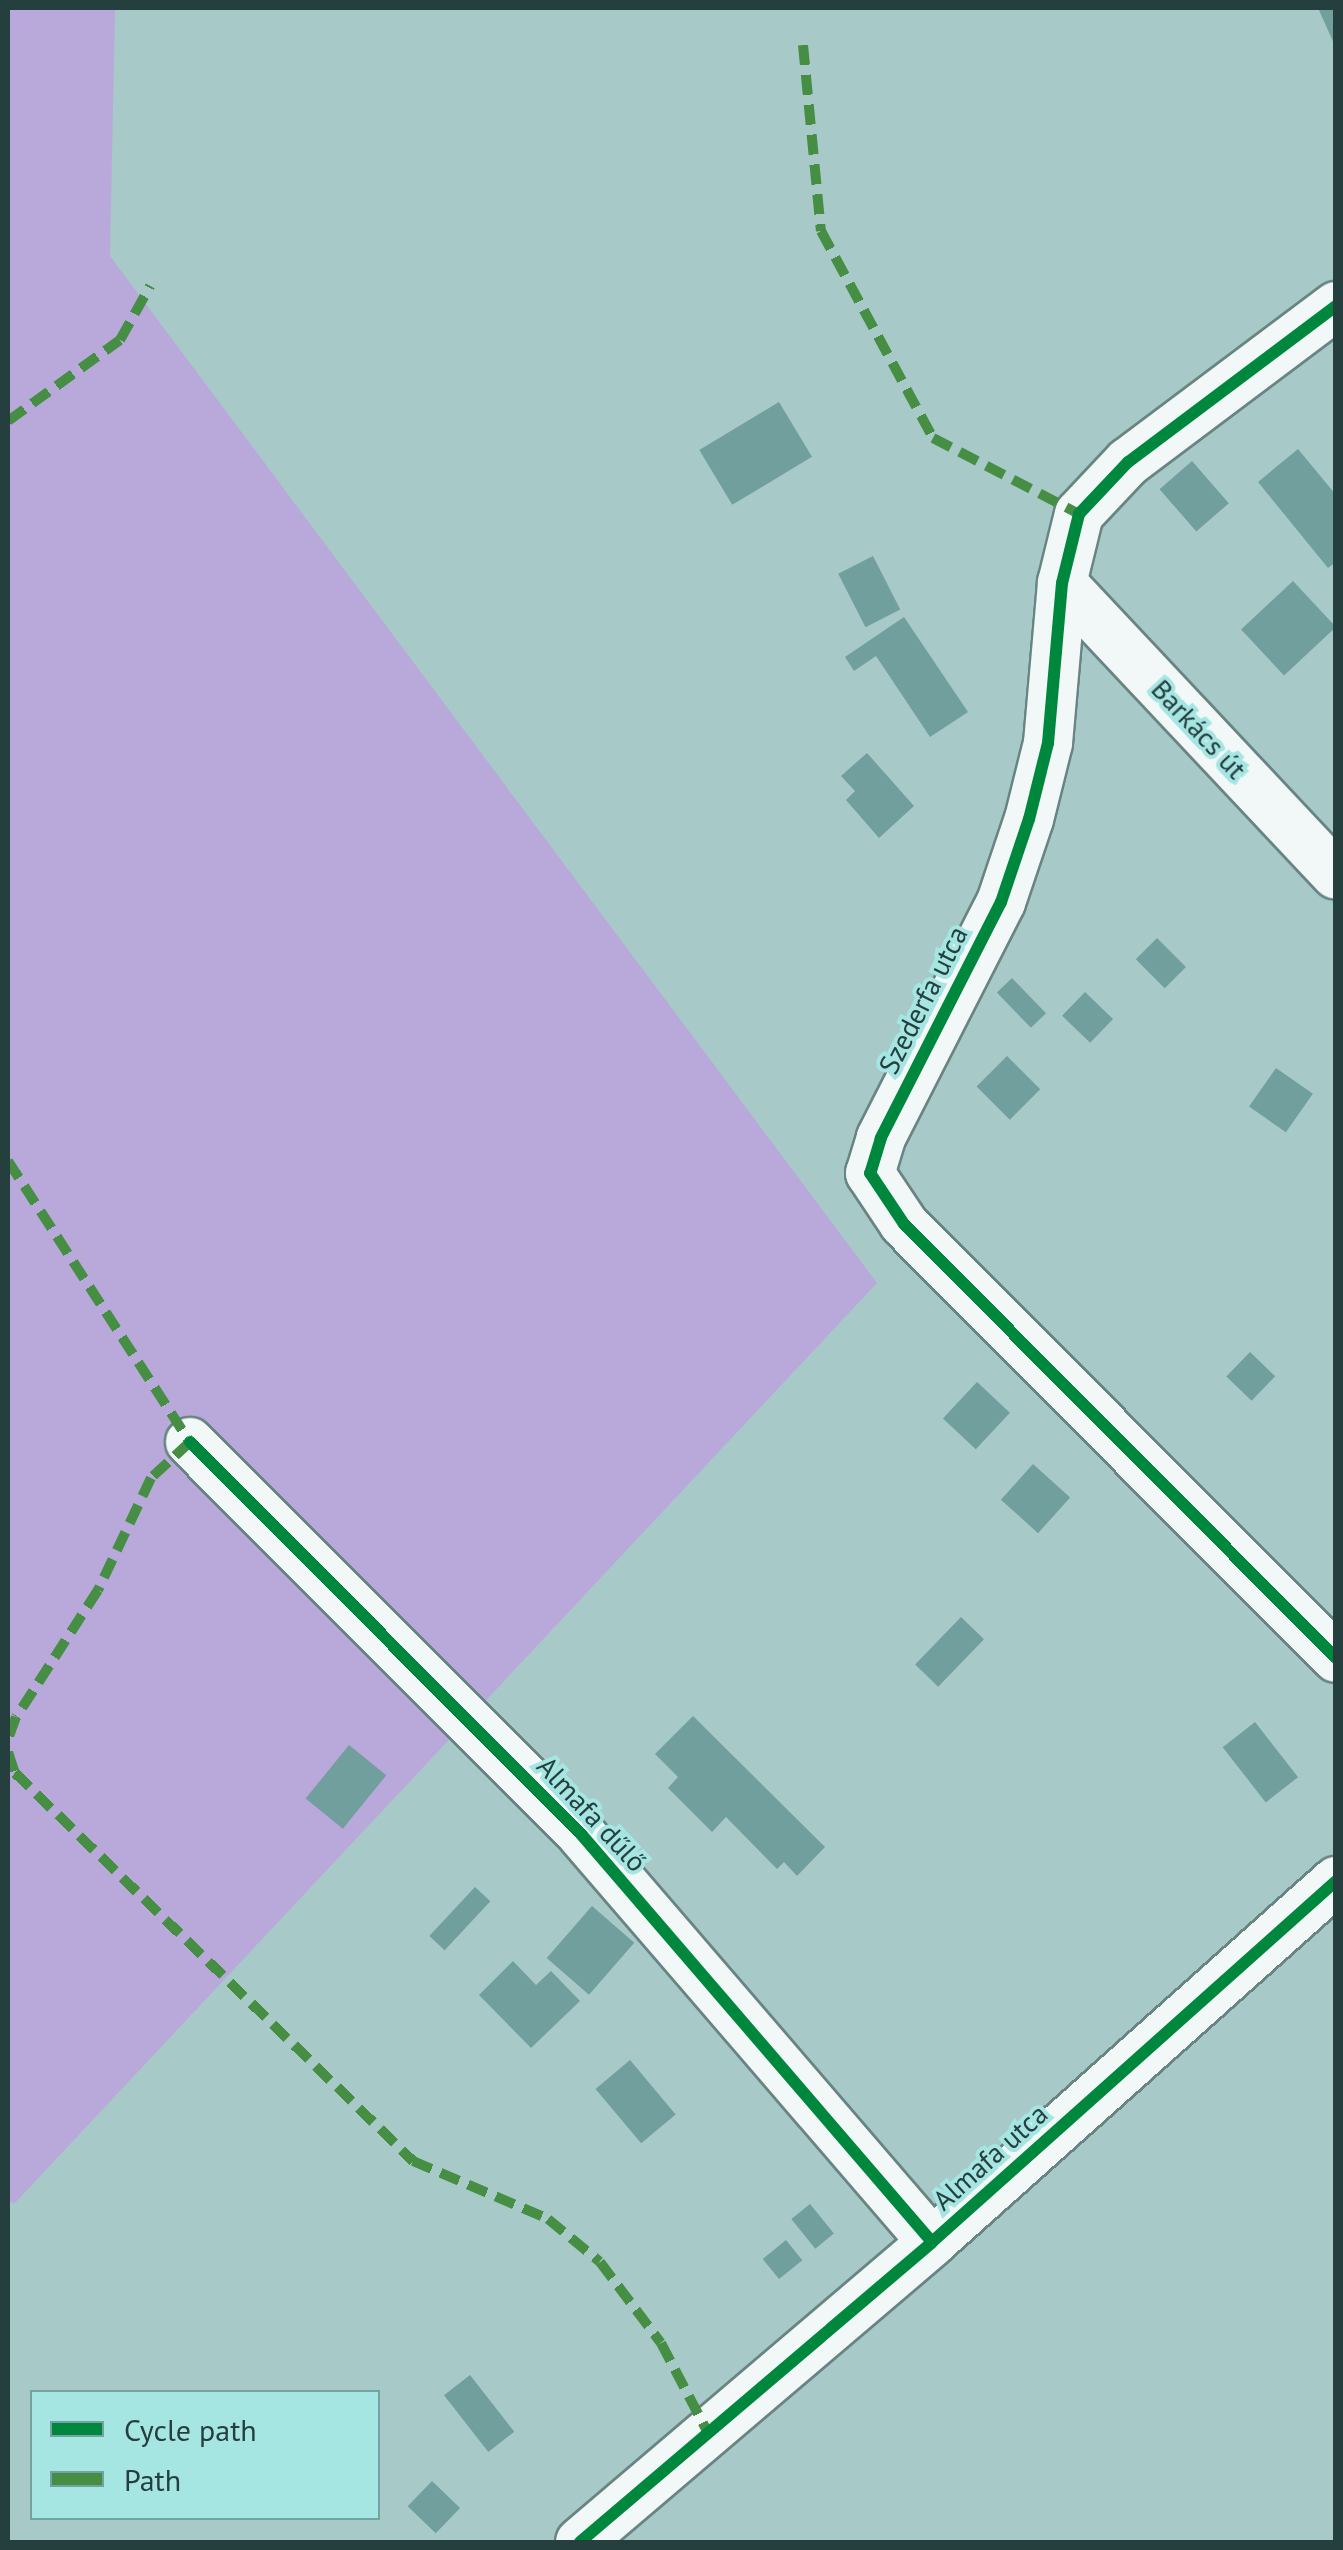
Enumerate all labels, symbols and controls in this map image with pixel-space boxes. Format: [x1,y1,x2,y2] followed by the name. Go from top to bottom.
[1145,672,1253,786] street label: Barkács út
[871,921,975,1079] street label: Szederfa utca
[530,1750,654,1878] street label: Almafa dűlő
[926,2097,1054,2217] street label: Almafa utca
[30,2390,380,2520] legend
[124,2410,257,2449] text: Cycle path
[124,2460,181,2499] text: Path

